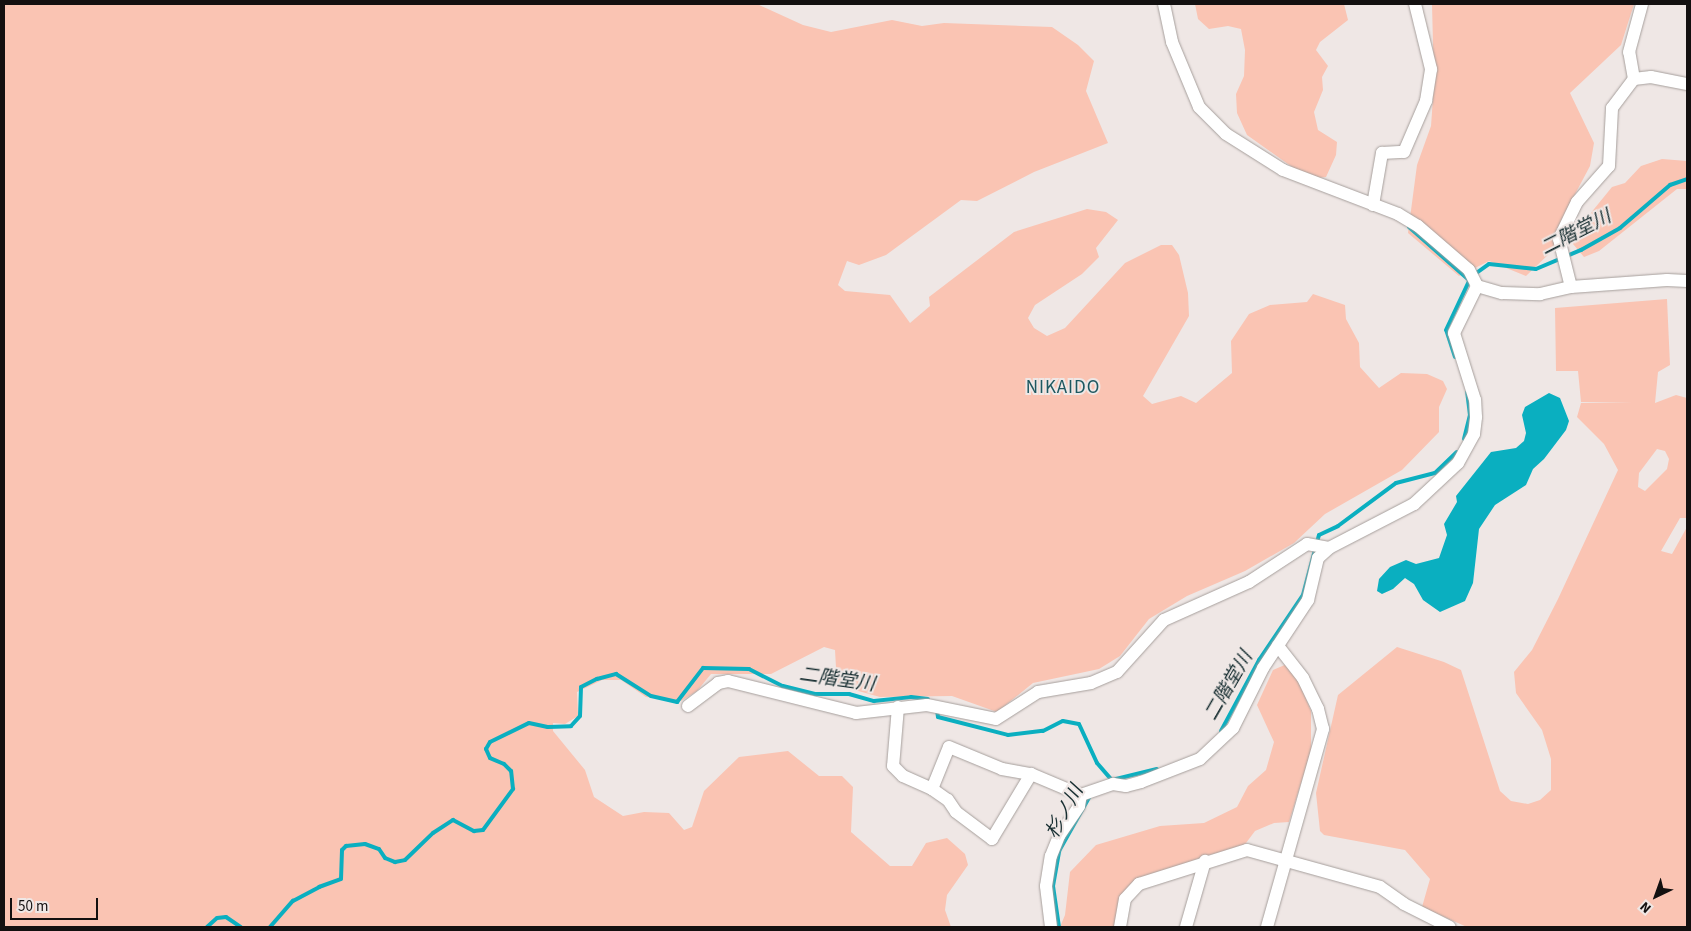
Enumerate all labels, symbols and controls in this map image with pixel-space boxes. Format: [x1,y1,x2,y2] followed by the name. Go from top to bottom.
[1537,206,1615,260] water label: 二階堂川
[1025,377,1101,399] district label: NIKAIDO
[1200,647,1258,725] water label: 二階堂川
[798,663,876,697] water label: 二階堂川
[1042,781,1088,843] water label: 杉ノ川
[1631,871,1681,921] north arrow
[12,888,100,920] scale bar
[18,896,48,917] text: 50 m
[1636,897,1656,918] text: N

